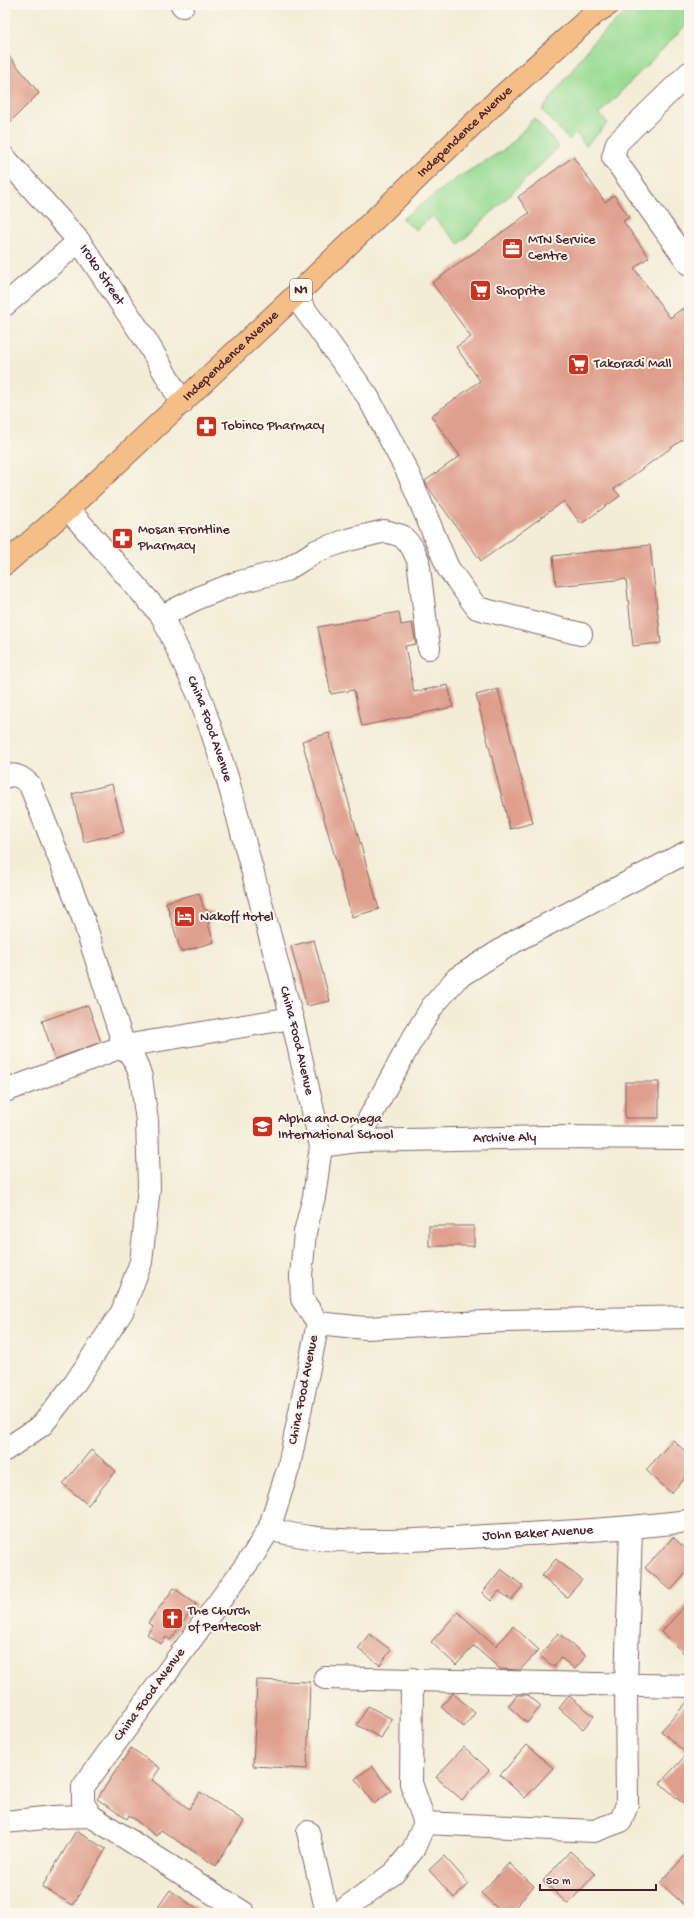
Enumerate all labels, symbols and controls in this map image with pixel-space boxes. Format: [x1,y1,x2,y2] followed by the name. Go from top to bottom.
[414,82,517,182] street label: Independence Avenue
[528,232,596,265] place label: MTN Service Centre
[499,235,525,261] office icon: MTN Service Centre
[75,241,129,310] street label: Iroko Street
[467,278,493,304] supermarket icon: Shoprite
[290,279,312,301] road number: N1
[496,283,546,300] place label: Shoprite
[179,306,283,405] street label: Independence Avenue
[566,351,592,377] supermarket icon: Takoradi Mall
[593,356,672,373] place label: Takoradi Mall
[194,413,220,439] pharmacy icon: Tobinco Pharmacy
[221,418,325,435] place label: Tobinco Pharmacy
[137,522,230,555] place label: Mosan Frontline Pharmacy
[109,525,135,551] pharmacy icon: Mosan Frontline Pharmacy
[182,673,237,784] street label: China Food Avenue
[171,904,197,930] hotel icon: Nakoff Hotel
[200,909,274,926] place label: Nakoff Hotel
[275,984,318,1097] street label: China Food Avenue
[278,1111,394,1144] place label: Alpha and Omega International School
[250,1114,276,1140] school or university icon: Alpha and Omega International School
[473,1129,537,1147] street label: Archive Aly
[285,1333,323,1446] street label: China Food Avenue
[482,1521,595,1545] street label: John Baker Avenue
[187,1603,262,1636] place label: The Church of Pentecost
[159,1606,185,1632] church icon: The Church of Pentecost
[110,1644,190,1745] street label: China Food Avenue
[540,1866,656,1892] scale bar
[546,1875,571,1889] text: 50 m

